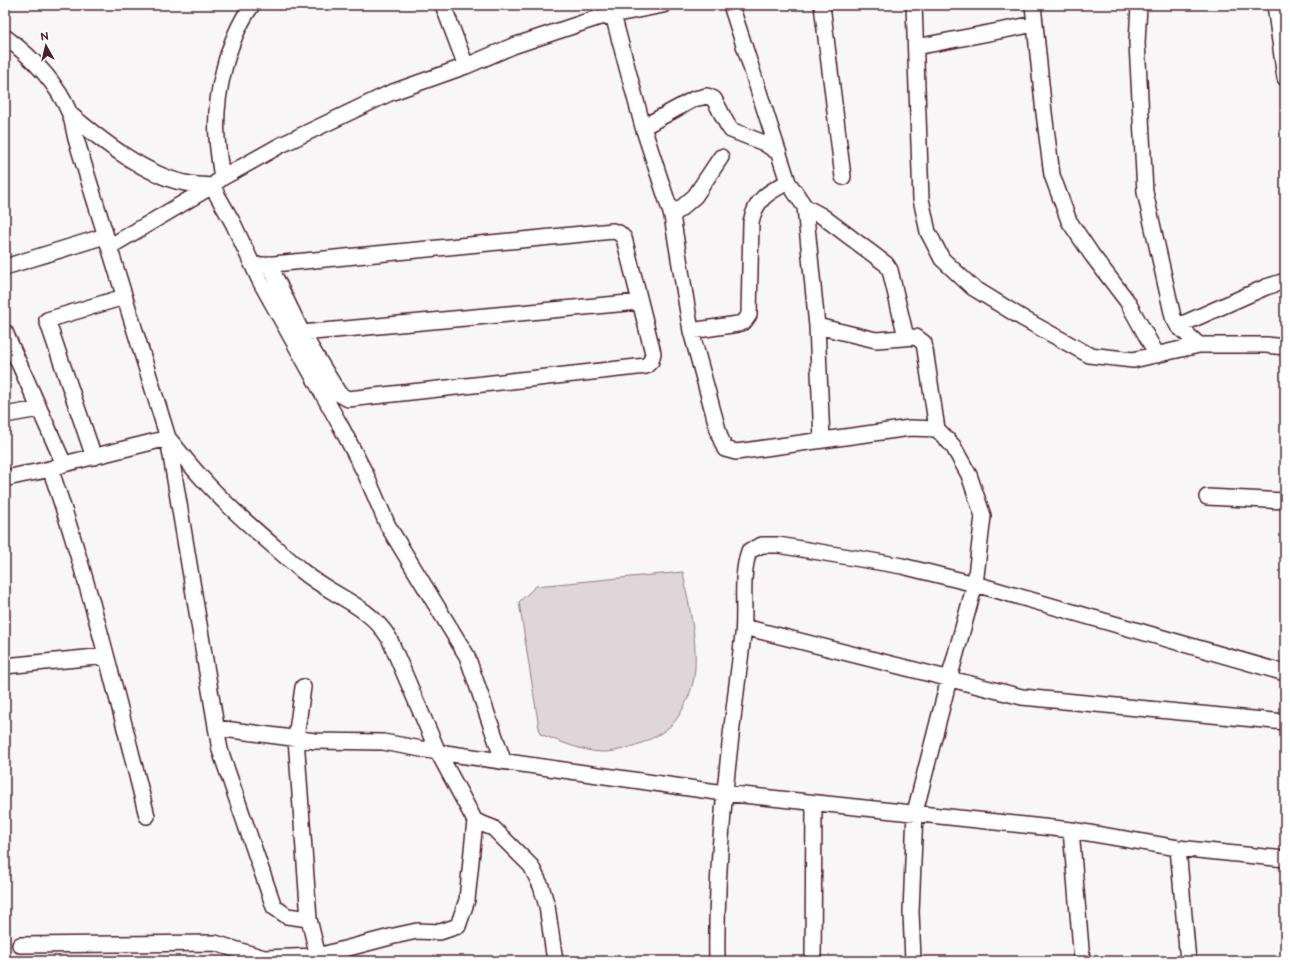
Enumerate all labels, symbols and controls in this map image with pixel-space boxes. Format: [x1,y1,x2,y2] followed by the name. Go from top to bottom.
[26,26,66,66] north arrow
[40,30,50,44] text: N

